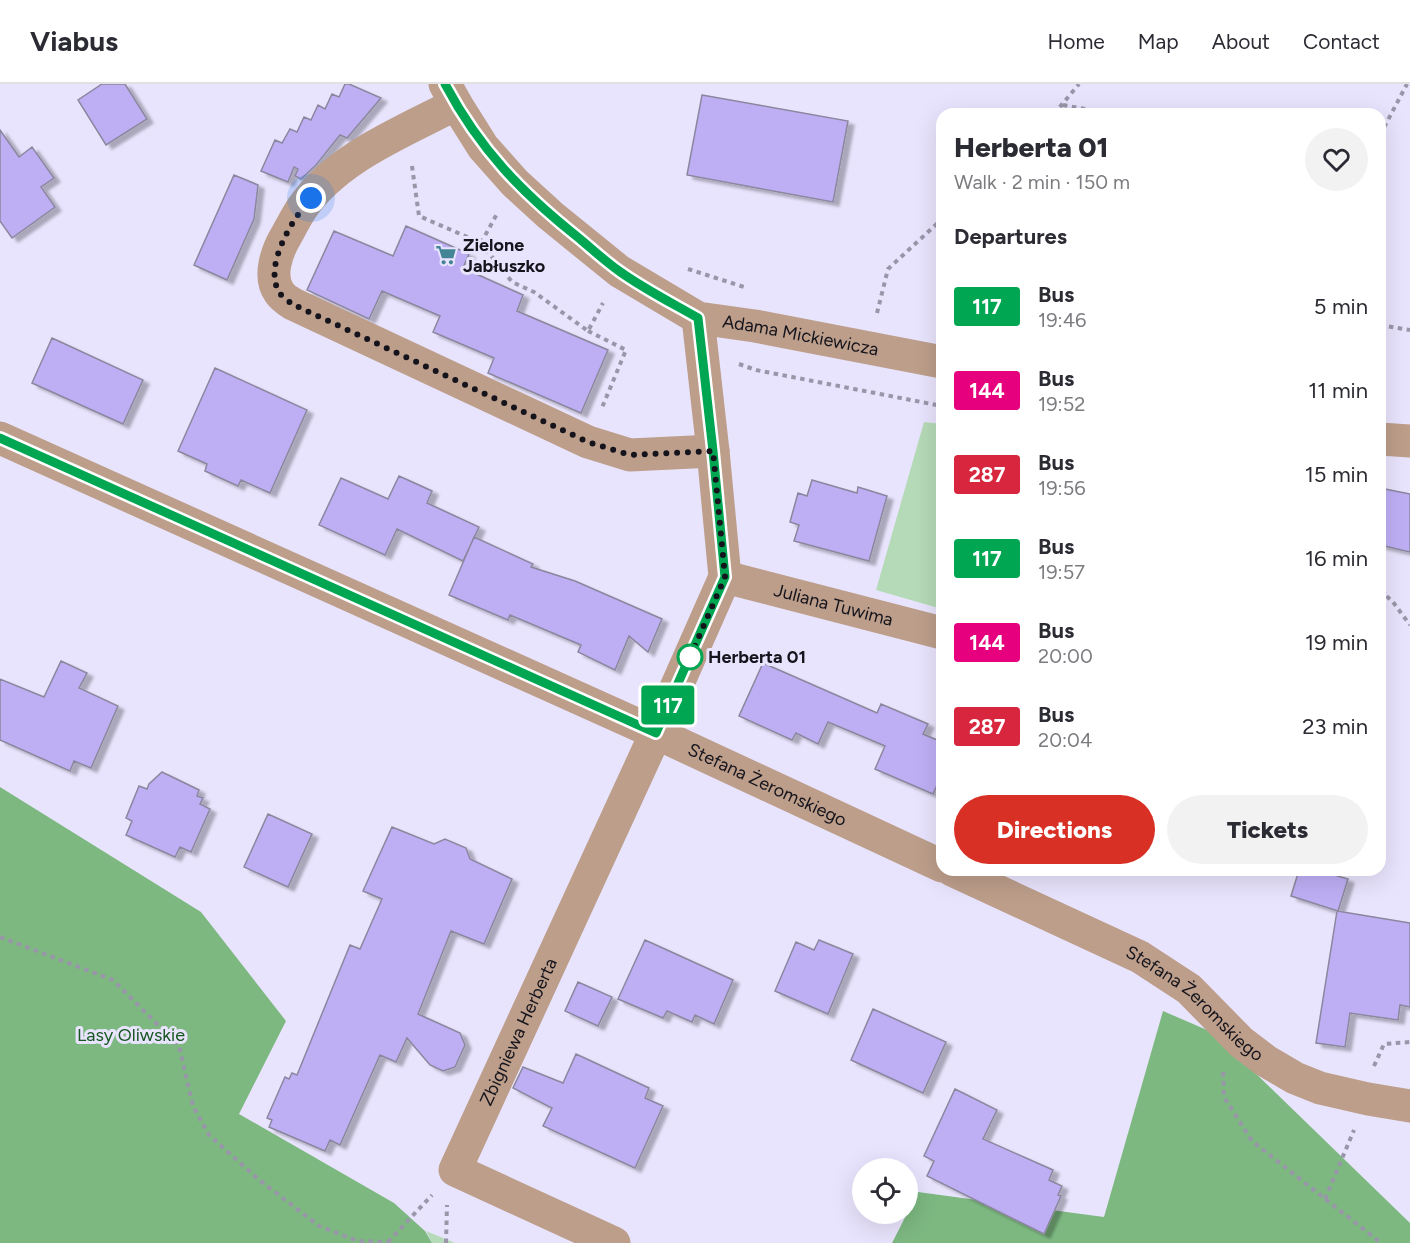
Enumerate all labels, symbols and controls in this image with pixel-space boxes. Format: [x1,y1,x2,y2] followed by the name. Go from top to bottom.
[30,24,118,58] text: Viabus
[1048,29,1105,54] text: Home
[1138,29,1179,54] text: Map
[1212,29,1270,54] text: About
[1303,29,1380,54] text: Contact
[1305,128,1368,191] button: heart
[954,130,1109,164] text: Herberta 01
[954,170,1130,194] text: Walk · 2 min · 150 m
[296,183,326,213] your location
[954,223,1067,250] text: Departures
[463,234,545,277] place label: Zielone Jabłuszko
[434,243,458,267] supermarket icon: Zielone Jabłuszko
[1038,281,1074,308] text: Bus
[1314,293,1368,320] text: 5 min
[972,294,1002,319] text: 117
[1038,308,1086,332] text: 19:46
[721,311,881,361] street label: Adama Mickiewicza
[1038,365,1074,392] text: Bus
[1308,377,1368,404] text: 11 min
[969,378,1005,403] text: 144
[1038,392,1085,416] text: 19:52
[1038,449,1074,476] text: Bus
[1305,461,1368,488] text: 15 min
[969,462,1005,487] text: 287
[1038,476,1085,500] text: 19:56
[1038,533,1074,560] text: Bus
[1305,545,1368,572] text: 16 min
[972,546,1002,571] text: 117
[1038,560,1085,584] text: 19:57
[771,579,895,631] street label: Juliana Tuwima
[1038,617,1074,644] text: Bus
[1305,629,1368,656] text: 19 min
[969,630,1005,655] text: 144
[677,644,703,670] marker: Herberta 01
[1038,644,1093,668] text: 20:00
[708,646,806,668] place label: Herberta 01
[634,686,702,724] line badge: 117
[653,693,683,718] text: 117
[1038,701,1074,728] text: Bus
[1302,713,1368,740] text: 23 min
[969,714,1005,739] text: 287
[1038,728,1092,752] text: 20:04
[684,738,850,831] street label: Stefana Żeromskiego
[954,795,1155,864] button: Directions
[1167,795,1368,864] button: Tickets
[1122,941,1268,1066] street label: Stefana Żeromskiego
[475,955,562,1109] street label: Zbigniewa Herberta
[77,1024,185,1046] park label: Lasy Oliwskie
[852,1158,918,1224] map controls
[852,1158,918,1224] button: locate

